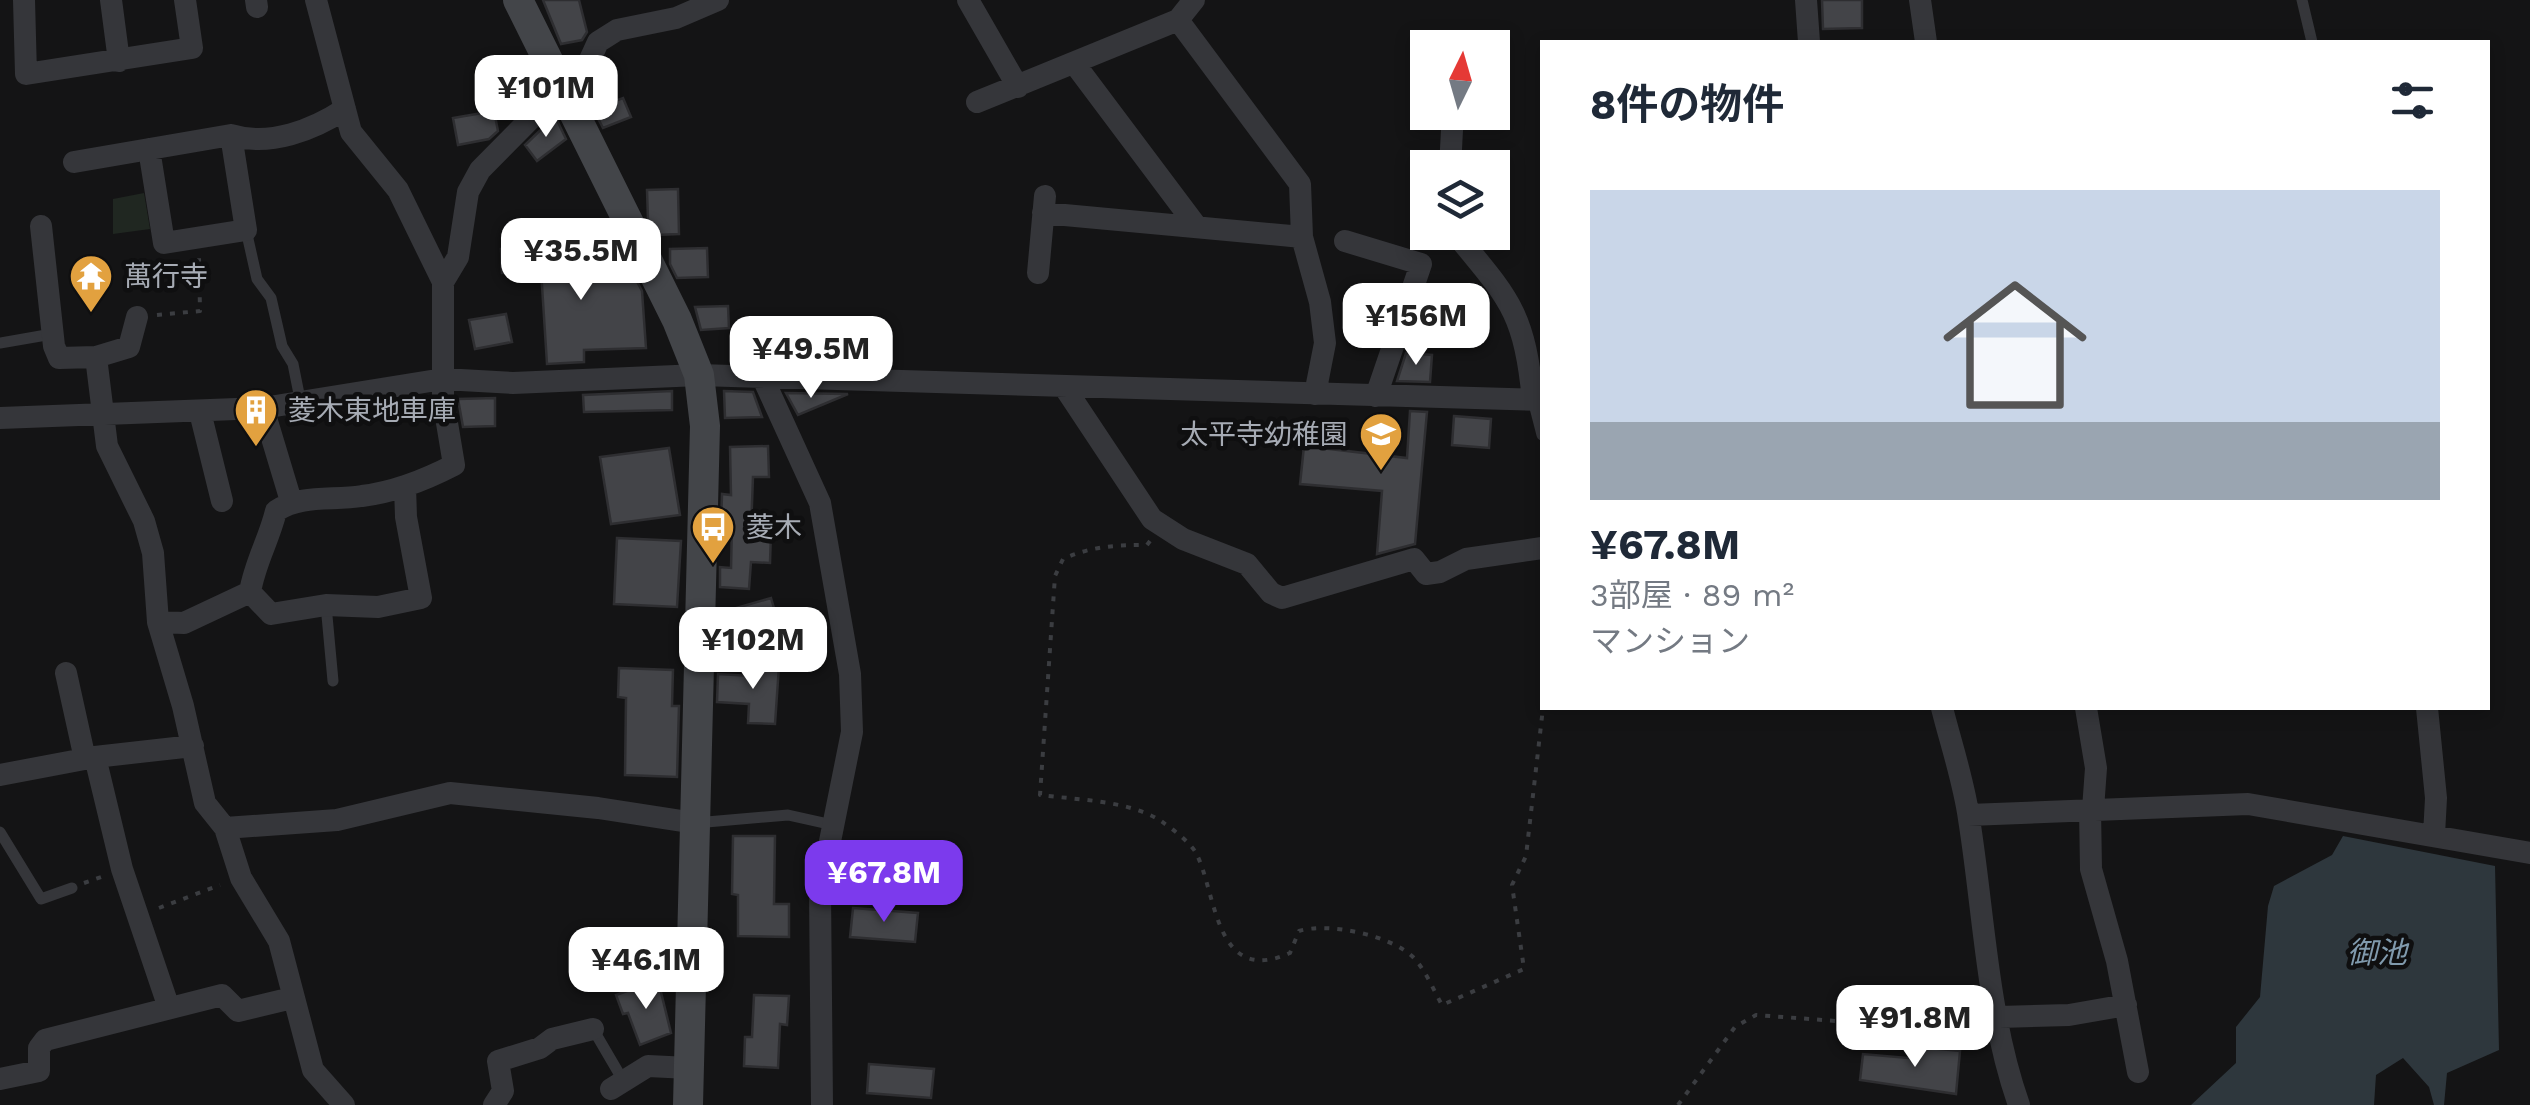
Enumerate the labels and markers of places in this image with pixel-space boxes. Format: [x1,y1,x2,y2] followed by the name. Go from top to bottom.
[476,55,616,140] pin: ¥101M
[500,218,662,303] pin: ¥35.5M
[68,253,114,314] temple icon: 萬行寺
[124,260,208,293] place label: 萬行寺
[1346,283,1486,368] pin: ¥156M
[730,316,892,401] pin: ¥49.5M
[233,387,279,448] building icon: 菱木東地車庫
[288,394,456,427] place label: 菱木東地車庫
[1358,411,1404,472] school or university icon: 太平寺幼稚園
[1180,418,1348,451] place label: 太平寺幼稚園
[690,504,736,565] bus stop icon: 菱木
[746,511,802,544] place label: 菱木
[683,607,823,692] pin: ¥102M
[803,840,965,925] pin: ¥67.8M
[565,927,727,1012] pin: ¥46.1M
[1834,985,1996,1070] pin: ¥91.8M

